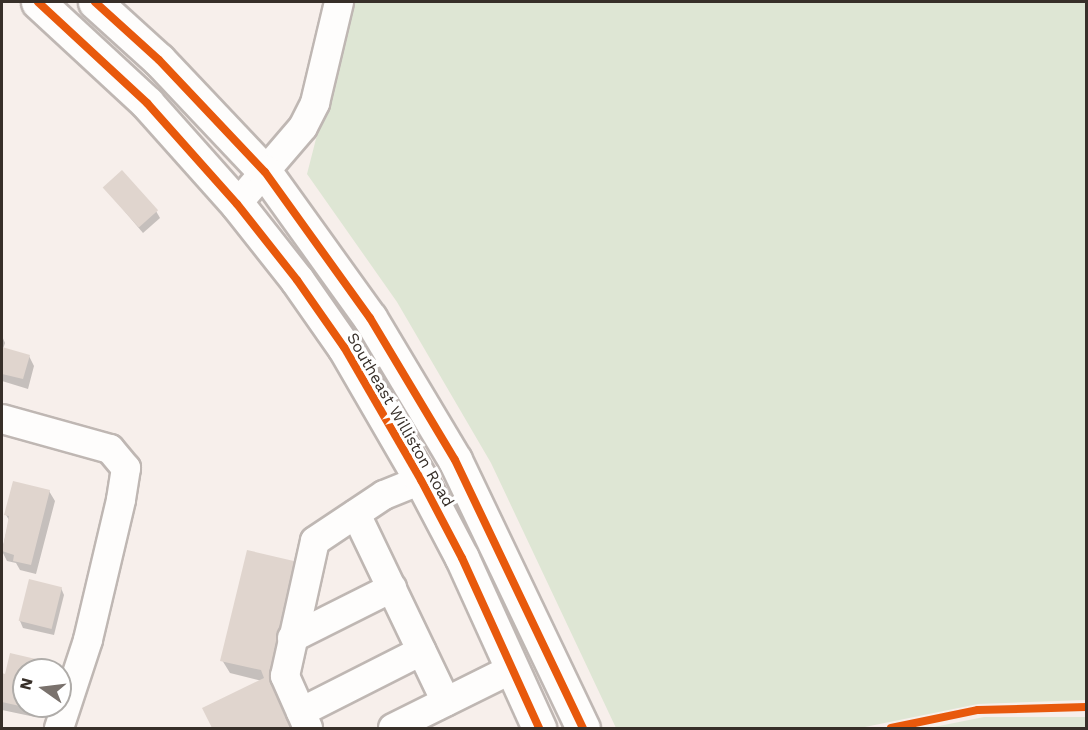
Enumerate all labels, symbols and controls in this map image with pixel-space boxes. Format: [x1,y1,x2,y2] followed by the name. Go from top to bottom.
[342,329,458,511] street label: Southeast Williston Road
[12,658,72,718] north arrow
[15,676,37,692] text: N

